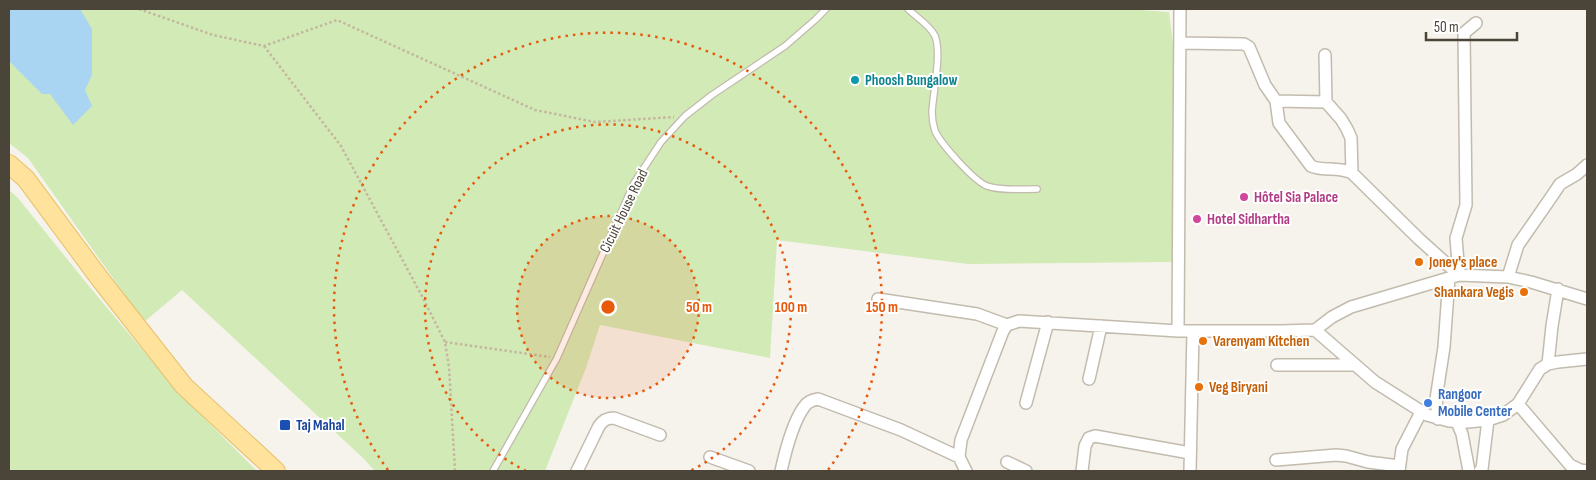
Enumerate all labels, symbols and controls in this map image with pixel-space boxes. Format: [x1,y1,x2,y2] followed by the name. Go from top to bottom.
[1426,10,1517,42] scale bar
[1434,18,1459,37] text: 50 m
[865,71,958,90] place label: Phoosh Bungalow
[849,74,861,86] marker: Phoosh Bungalow
[596,166,652,256] street label: Cicuit House Road
[1254,188,1338,207] place label: Hôtel Sia Palace
[1238,191,1250,203] marker: Hôtel Sia Palace
[1207,210,1290,229] place label: Hotel Sidhartha
[1191,213,1203,225] marker: Hotel Sidhartha
[1428,253,1497,272] place label: Joney's place
[1413,256,1425,268] marker: Joney's place
[1434,283,1514,302] place label: Shankara Vegis
[1518,286,1530,298] marker: Shankara Vegis
[599,298,617,316] centre of rings
[686,298,712,317] text: 50 m
[775,298,807,317] text: 100 m
[866,298,898,317] text: 150 m
[1213,332,1309,351] place label: Varenyam Kitchen
[1197,335,1209,347] marker: Varenyam Kitchen
[1209,378,1268,397] place label: Veg Biryani
[1193,381,1205,393] marker: Veg Biryani
[1438,385,1512,421] place label: Rangoor Mobile Center
[1422,397,1434,409] marker: Rangoor Mobile Center
[296,416,345,435] place label: Taj Mahal
[278,418,292,432] marker: Taj Mahal

